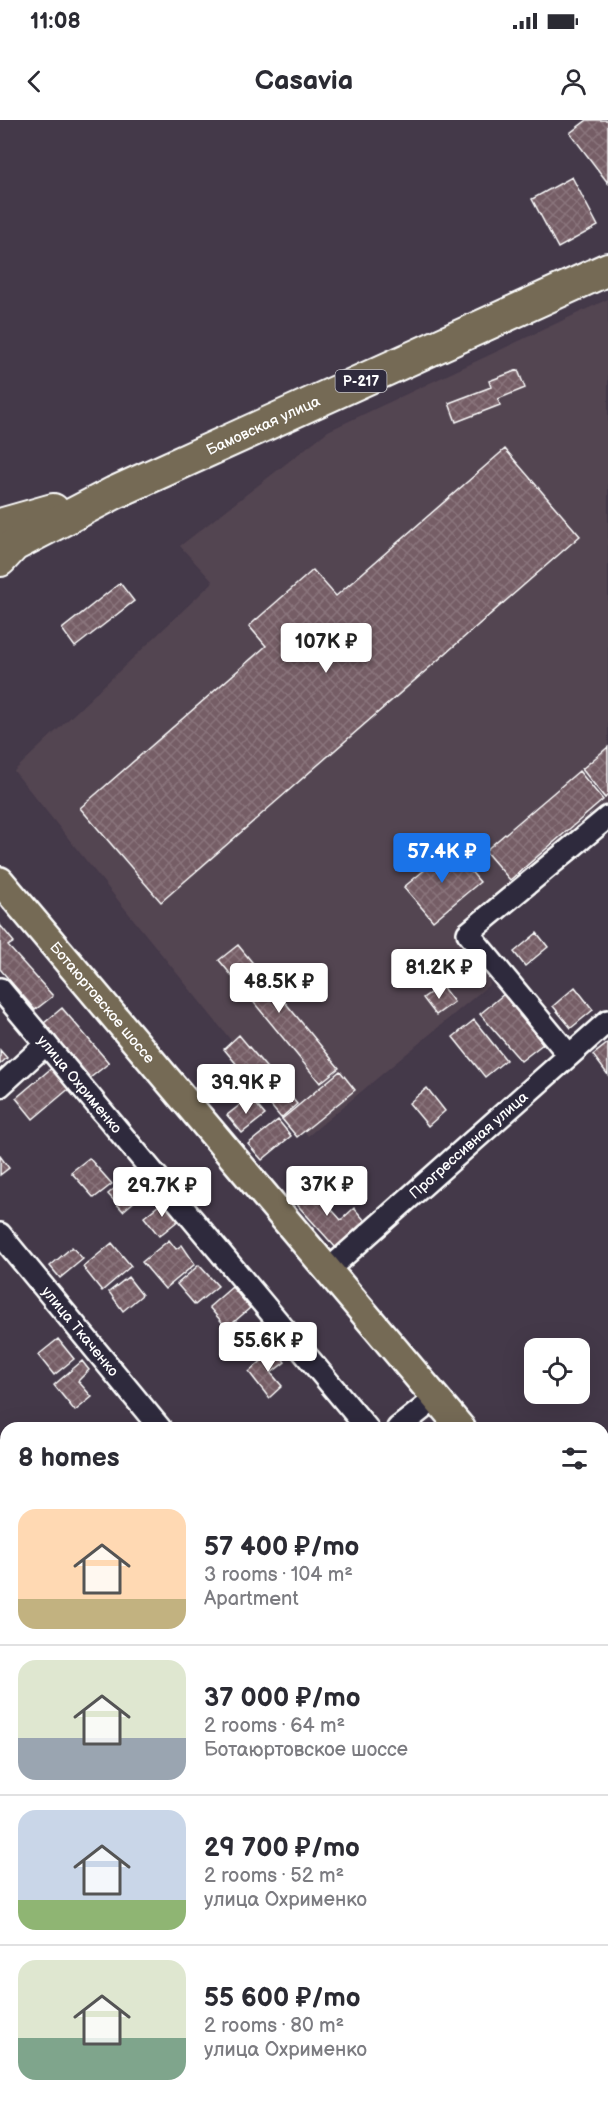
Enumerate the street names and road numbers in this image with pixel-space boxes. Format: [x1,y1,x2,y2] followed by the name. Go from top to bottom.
[336,370,386,392] road number: Р-217
[203,391,323,459] street label: Бамовская улица
[46,938,159,1067] street label: Ботаюртовское шоссе
[33,1031,126,1137] street label: улица Охрименко
[405,1087,532,1203] street label: Прогрессивная улица
[37,1282,123,1380] street label: улица Ткаченко

